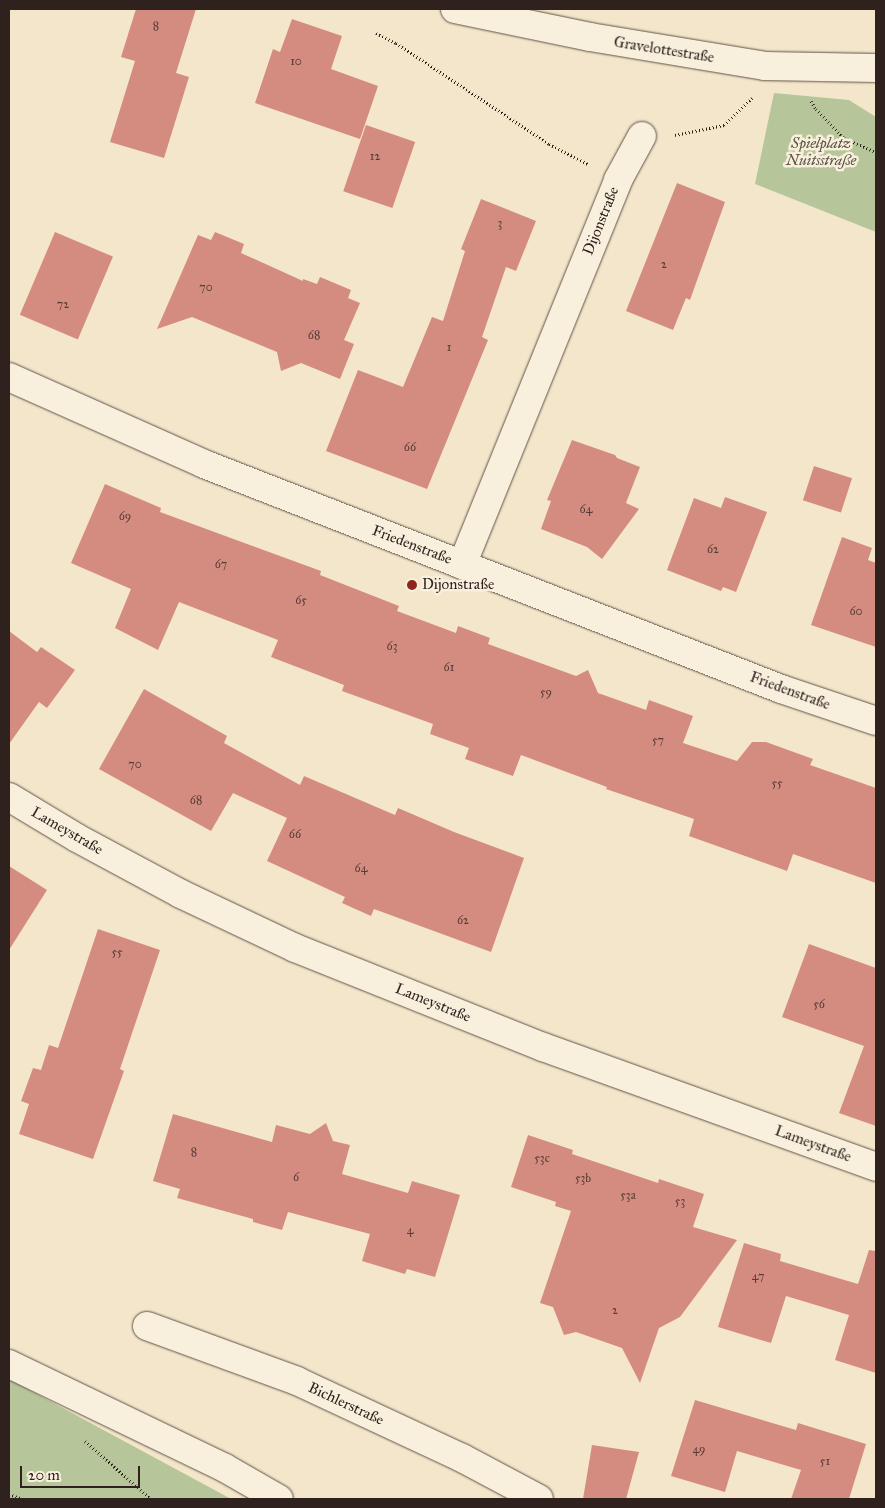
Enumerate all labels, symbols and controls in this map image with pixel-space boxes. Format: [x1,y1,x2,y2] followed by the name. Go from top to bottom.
[153,20,159,34] house number: 8
[613,33,715,67] street label: Gravelottestraße
[290,55,302,69] house number: 10
[786,134,856,169] park label: Spielplatz Nuitsstraße
[370,150,380,164] house number: 12
[579,184,623,258] street label: Dijonstraße
[498,217,502,231] house number: 3
[661,258,667,272] house number: 2
[199,281,213,295] house number: 70
[57,298,69,312] house number: 72
[308,329,320,343] house number: 68
[447,341,451,355] house number: 1
[404,441,416,455] house number: 66
[580,503,592,517] house number: 64
[119,510,131,524] house number: 69
[370,522,454,568] street label: Friedenstraße
[707,543,719,557] house number: 62
[215,558,227,572] house number: 67
[422,576,494,594] place label: Dijonstraße
[406,579,418,591] marker: Dijonstraße
[295,594,307,608] house number: 65
[849,605,863,619] house number: 60
[387,640,397,654] house number: 63
[444,661,454,675] house number: 61
[747,668,833,714] street label: Friedenstraße
[540,686,552,700] house number: 59
[652,734,664,748] house number: 57
[128,758,142,772] house number: 70
[771,777,783,791] house number: 55
[190,794,202,808] house number: 68
[28,803,106,859] street label: Lameystraße
[289,828,301,842] house number: 66
[355,862,367,876] house number: 64
[457,914,469,928] house number: 62
[111,946,123,960] house number: 55
[393,980,473,1026] street label: Lameystraße
[813,998,825,1012] house number: 56
[772,1122,854,1166] street label: Lameystraße
[191,1146,197,1160] house number: 8
[534,1152,550,1166] house number: 53c
[293,1171,299,1185] house number: 6
[575,1172,591,1186] house number: 53b
[620,1189,636,1203] house number: 53a
[675,1195,685,1209] house number: 53
[407,1224,413,1238] house number: 4
[752,1270,764,1284] house number: 47
[612,1304,618,1318] house number: 2
[305,1379,387,1429] street label: Bichlerstraße
[692,1443,706,1457] house number: 49
[820,1455,830,1469] house number: 51
[22,1456,142,1488] scale bar
[28,1466,60,1484] text: 20 m

